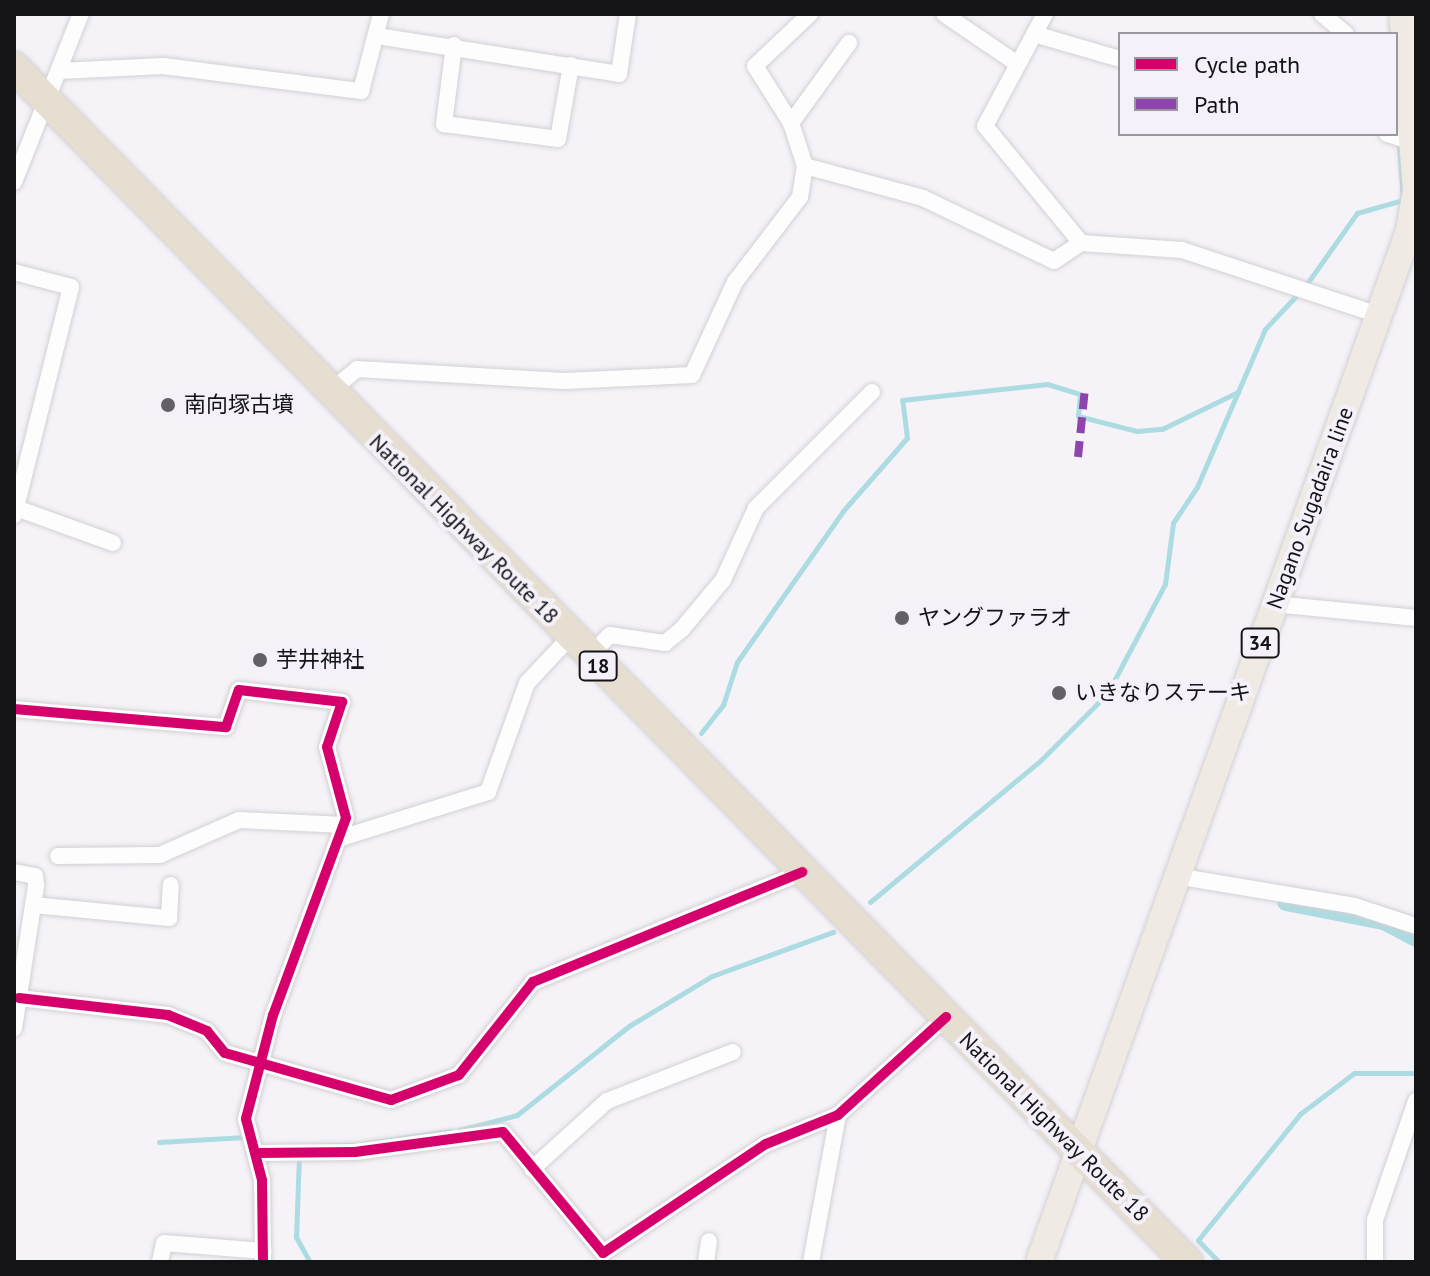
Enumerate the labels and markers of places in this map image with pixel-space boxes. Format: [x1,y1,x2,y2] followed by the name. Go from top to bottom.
[184,392,294,418] place label: 南向塚古墳
[159,396,177,414] marker: 南向塚古墳
[918,605,1072,631] place label: ヤングファラオ
[893,609,911,627] marker: ヤングファラオ
[276,647,364,673] place label: 芋井神社
[251,651,269,669] marker: 芋井神社
[1075,680,1251,706] place label: いきなりステーキ
[1050,684,1068,702] marker: いきなりステーキ

